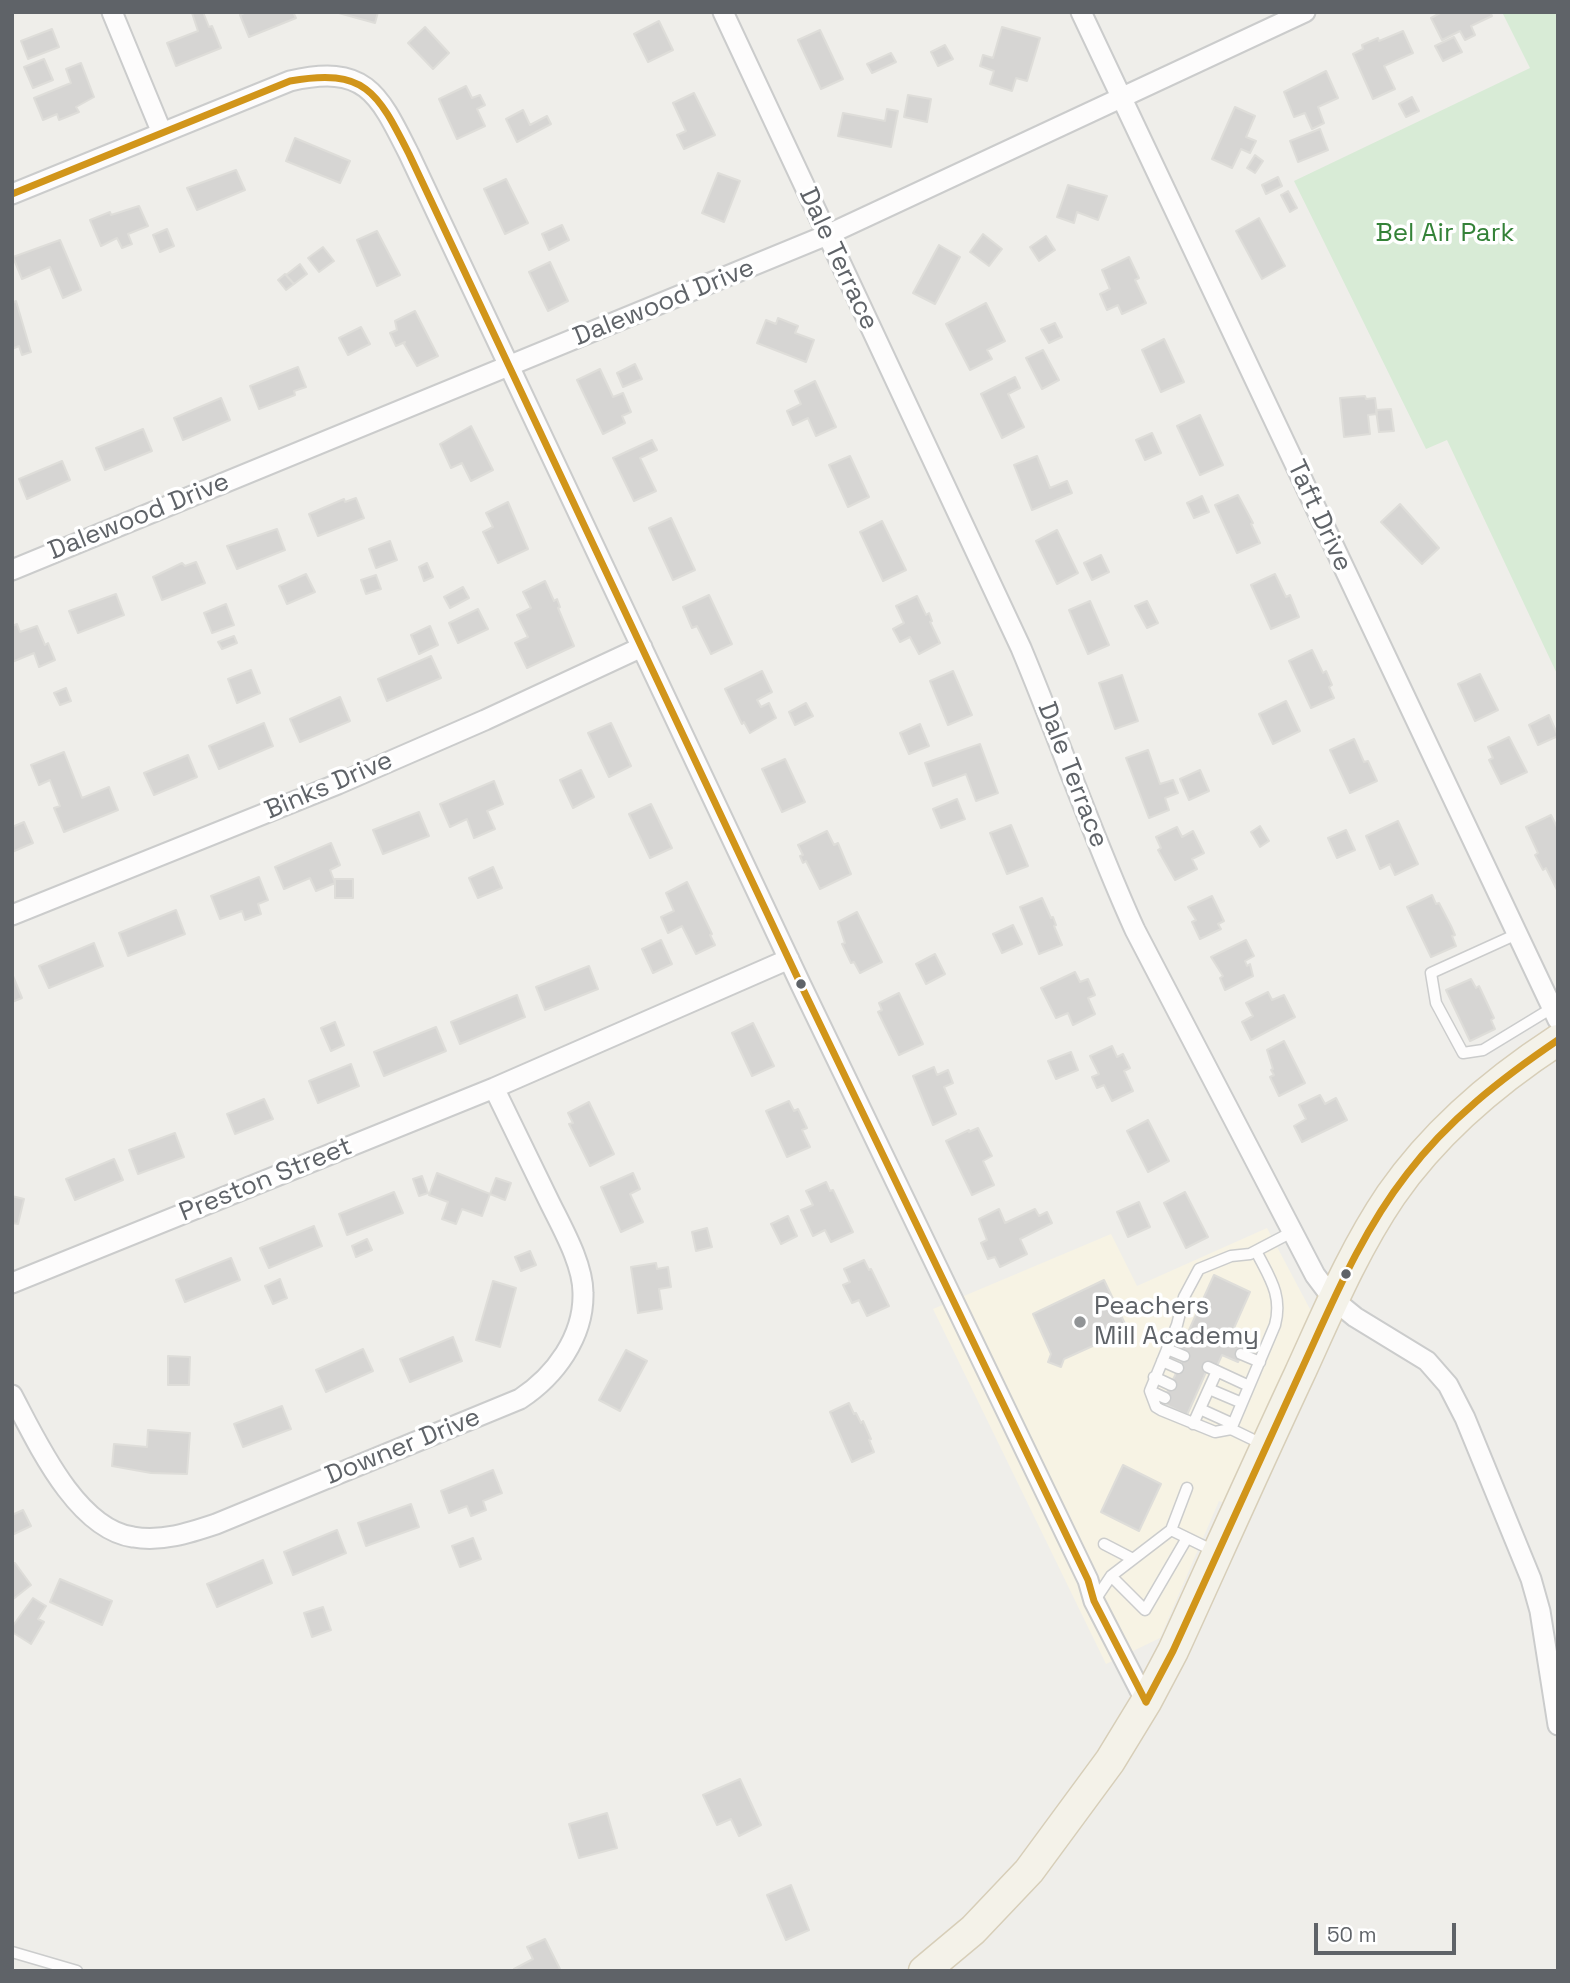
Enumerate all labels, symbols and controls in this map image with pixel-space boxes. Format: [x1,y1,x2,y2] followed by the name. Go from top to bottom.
[791,183,885,335] street label: Dale Terrace
[1376,218,1514,250] park label: Bel Air Park
[569,253,759,353] street label: Dalewood Drive
[1280,455,1358,577] street label: Taft Drive
[44,467,234,567] street label: Dalewood Drive
[1030,698,1114,852] street label: Dale Terrace
[260,745,398,827] street label: Binks Drive
[794,977,808,991] unlabelled marker
[175,1131,357,1229] street label: Preston Street
[1339,1267,1353,1281] unlabelled marker
[1094,1291,1259,1352] place label: Peachers Mill Academy
[1072,1314,1088,1330] marker: Peachers Mill Academy
[321,1402,485,1492] street label: Downer Drive
[1318,1910,1460,1954] scale bar
[1327,1921,1377,1948] text: 50 m

